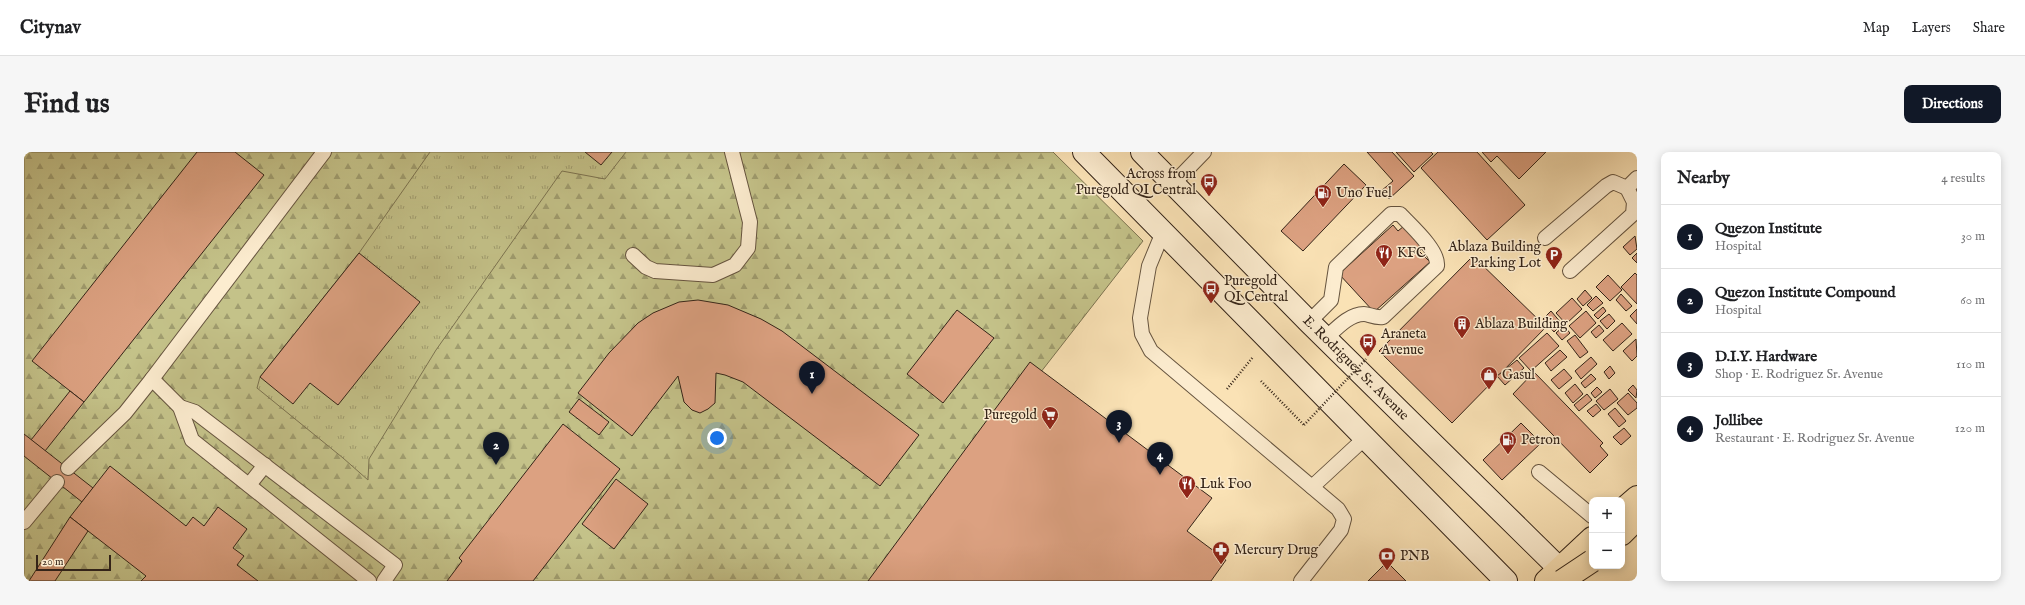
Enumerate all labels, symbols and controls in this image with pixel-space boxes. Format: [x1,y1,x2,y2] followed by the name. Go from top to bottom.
[20,16,81,40] text: Citynav
[1863,19,1890,37] text: Map
[1912,19,1951,37] text: Layers
[1973,19,2005,37] text: Share
[1904,85,2001,123] button: Directions
[24,87,110,122] text: Find us
[1076,165,1196,199] place label: Across from Puregold QI Central
[1677,168,1730,189] text: Nearby
[1941,170,1985,187] text: 4 results
[1199,172,1219,197] bus stop icon: Across from Puregold QI Central
[1313,183,1333,208] fuel station icon: Uno Fuel
[1336,184,1392,202] place label: Uno Fuel
[1715,219,1822,238] text: Quezon Institute
[1688,228,1692,245] text: 1
[1961,228,1985,245] text: 30 m
[1447,238,1541,272] place label: Ablaza Building Parking Lot
[1715,238,1762,255] text: Hospital
[1374,243,1394,268] restaurant icon: KFC
[1397,244,1426,262] place label: KFC
[1544,245,1564,270] parking icon: Ablaza Building Parking Lot
[1224,272,1288,306] place label: Puregold QI Central
[1201,279,1221,304] bus stop icon: Puregold QI Central
[1715,283,1896,302] text: Quezon Institute Compound
[1687,292,1693,309] text: 2
[1960,292,1985,309] text: 60 m
[1715,302,1762,319] text: Hospital
[1299,312,1413,425] street label: E. Rodriguez Sr. Avenue
[1452,314,1472,339] building icon: Ablaza Building
[1474,315,1568,333] place label: Ablaza Building
[1380,325,1427,359] place label: Araneta Avenue
[1358,332,1378,357] bus stop icon: Araneta Avenue
[1715,347,1817,366] text: D.I.Y. Hardware
[1688,356,1692,373] text: 3
[1956,356,1985,373] text: 110 m
[799,361,825,394] pin: 1
[1479,365,1499,390] shop icon: Gasul
[1502,366,1535,384] place label: Gasul
[1715,366,1883,383] text: Shop · E. Rodriguez Sr. Avenue
[1040,405,1060,430] supermarket icon: Puregold
[984,406,1038,424] place label: Puregold
[1106,410,1132,443] pin: 3
[1715,411,1763,430] text: Jollibee
[1687,420,1693,437] text: 4
[1955,420,1985,437] text: 120 m
[707,428,727,448] your location
[1498,430,1518,455] fuel station icon: Petron
[1715,430,1914,447] text: Restaurant · E. Rodriguez Sr. Avenue
[1521,431,1561,449] place label: Petron
[483,432,509,465] pin: 2
[1147,442,1173,475] pin: 4
[1177,474,1197,499] restaurant icon: Luk Foo
[1200,475,1252,493] place label: Luk Foo
[1589,497,1625,569] map controls
[1589,497,1625,533] button: +
[1589,533,1625,569] button: −
[1211,540,1231,565] pharmacy icon: Mercury Drug
[1234,541,1319,559] place label: Mercury Drug
[1377,546,1397,571] bank icon: PNB
[1400,547,1429,565] place label: PNB
[36,553,111,572] scale bar
[42,555,63,569] text: 20 m

